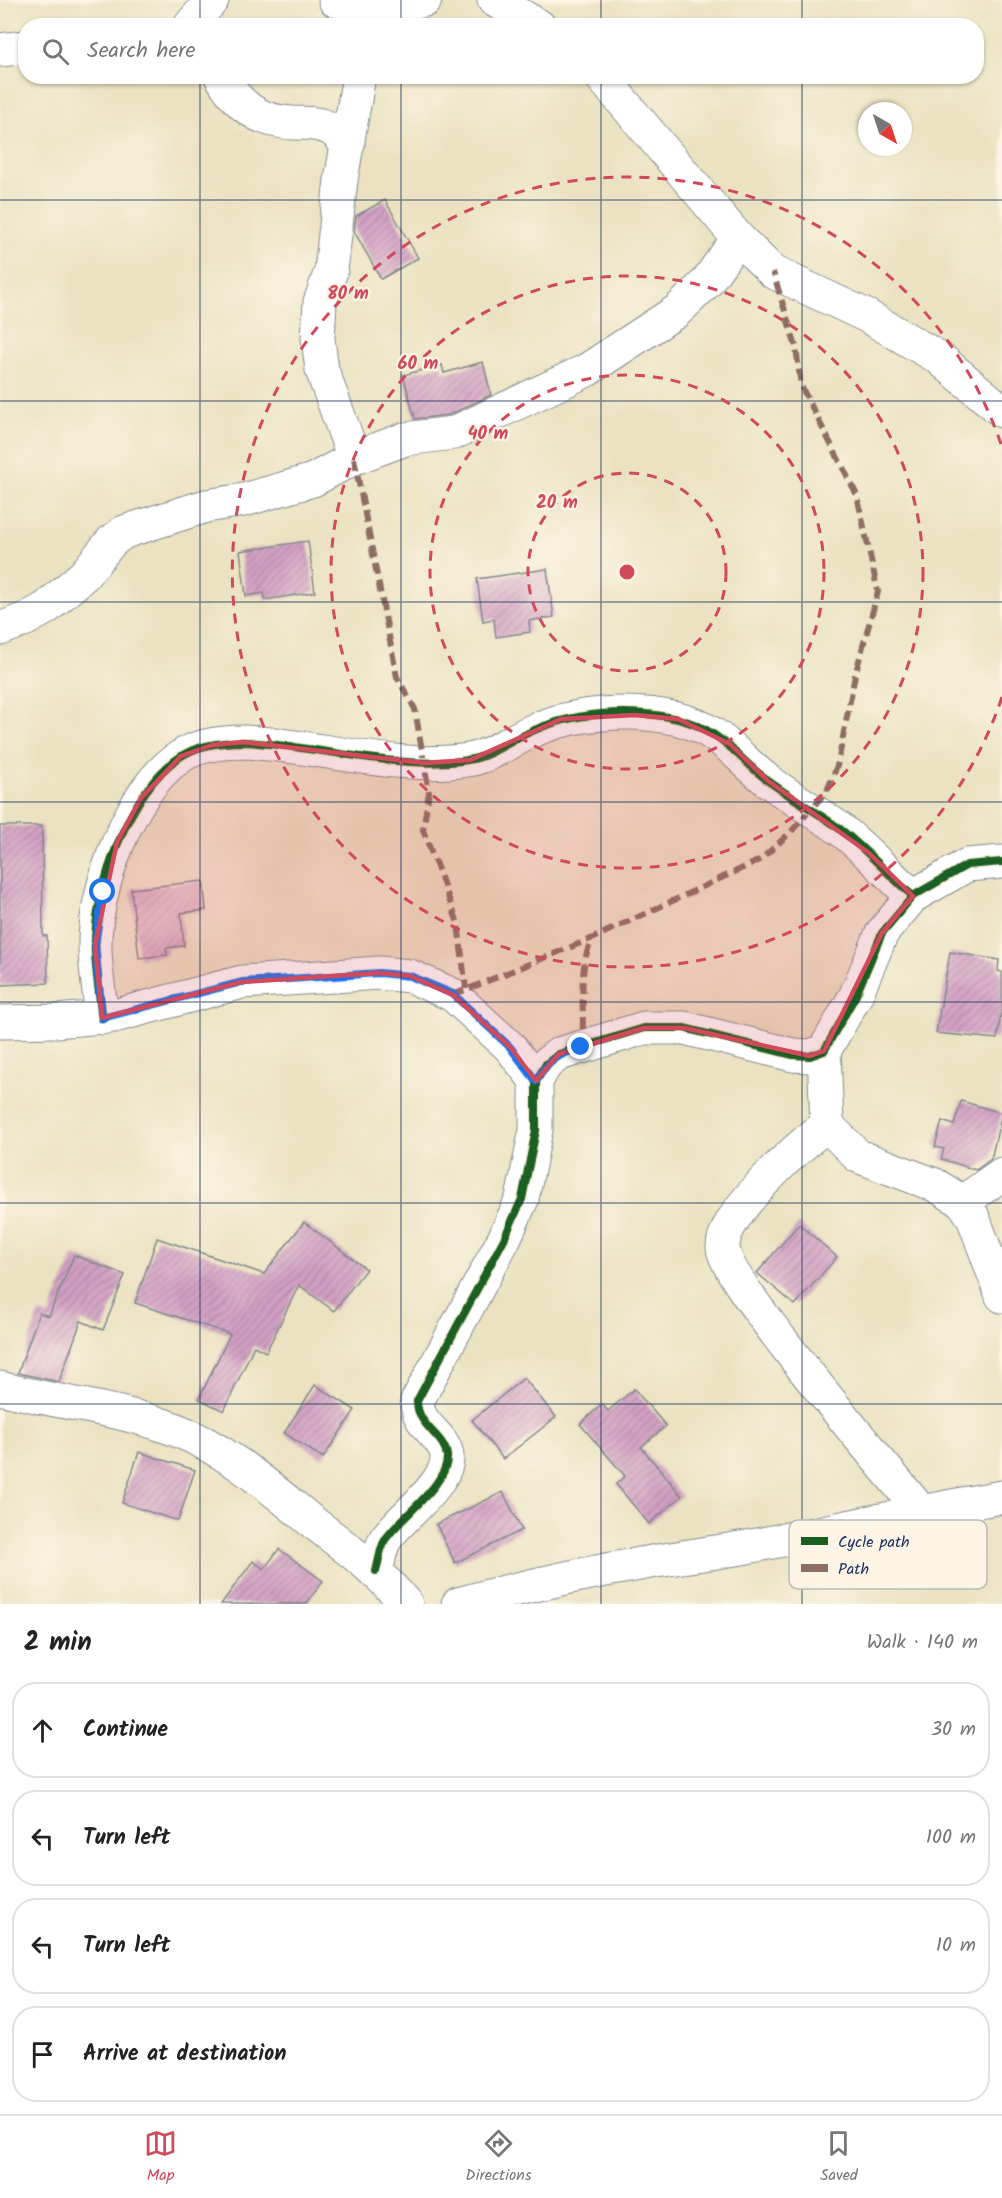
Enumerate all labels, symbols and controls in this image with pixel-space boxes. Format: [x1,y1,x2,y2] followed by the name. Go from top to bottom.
[18,18,984,84] search box
[87,34,195,69] text: Search here
[39,35,72,68] icon: search
[858,102,912,156] north arrow
[327,280,369,309] text: 80 m
[398,350,439,379] text: 60 m
[468,420,509,449] text: 40 m
[536,489,578,518] text: 20 m
[617,562,637,582] centre of rings
[89,878,115,904] route start
[567,1033,593,1059] route end
[789,1520,987,1589] legend
[838,1530,910,1555] text: Cycle path
[838,1557,869,1582] text: Path
[24,1622,92,1664] text: 2 min
[867,1627,978,1659] text: Walk · 140 m
[83,1713,168,1748] text: Continue
[26,1714,59,1747] icon: ahead
[931,1714,976,1746] text: 30 m
[83,1821,170,1856] text: Turn left
[26,1822,59,1855] icon: left
[926,1822,976,1854] text: 100 m
[83,1929,170,1964] text: Turn left
[26,1930,59,1963] icon: left
[936,1930,976,1962] text: 10 m
[83,2037,286,2072] text: Arrive at destination
[26,2038,59,2071] icon: arrive
[144,2127,177,2188] tab: Map
[465,2127,532,2188] tab: Directions
[820,2127,858,2188] tab: Saved

